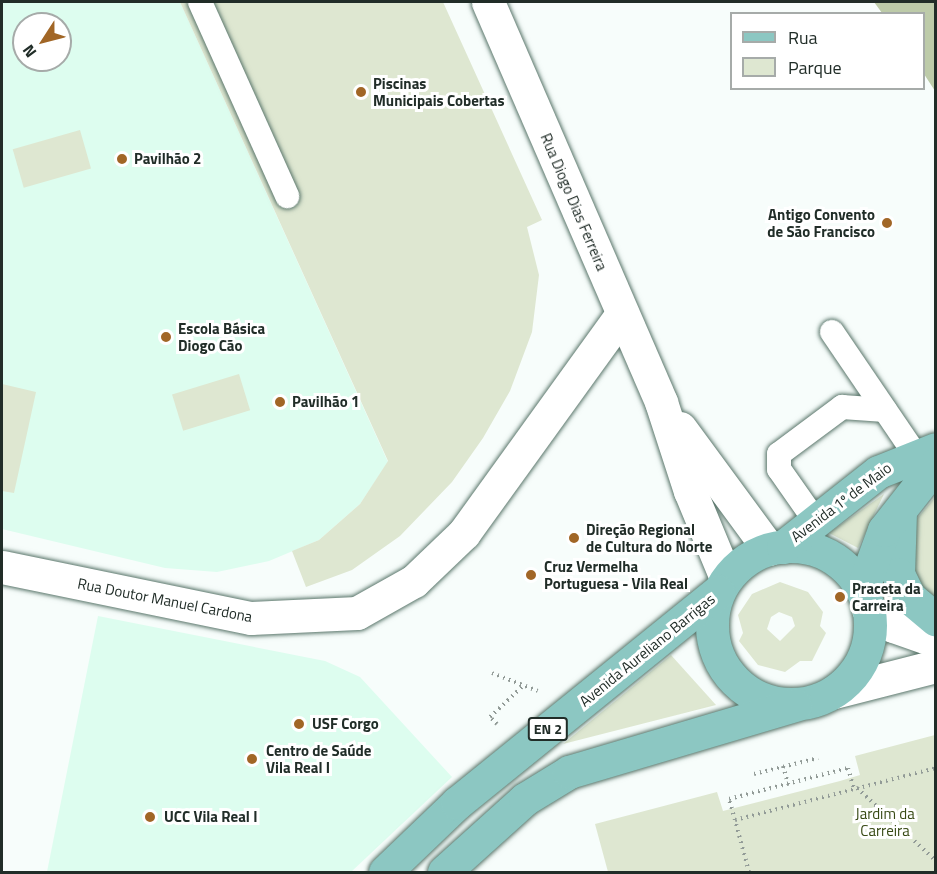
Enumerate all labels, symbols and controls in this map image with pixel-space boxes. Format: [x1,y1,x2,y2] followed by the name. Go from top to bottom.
[12,12,72,72] north arrow
[730,12,925,90] legend
[788,24,818,51] text: Rua
[16,40,42,63] text: N
[788,54,842,81] text: Parque
[373,74,505,109] place label: Piscinas Municipais Cobertas
[354,85,368,99] marker: Piscinas Municipais Cobertas
[537,131,611,273] street label: Rua Diogo Dias Ferreira
[134,150,201,168] place label: Pavilhão 2
[115,152,129,166] marker: Pavilhão 2
[767,205,875,240] place label: Antigo Convento de São Francisco
[880,216,894,230] marker: Antigo Convento de São Francisco
[178,319,265,354] place label: Escola Básica Diogo Cão
[159,330,173,344] marker: Escola Básica Diogo Cão
[292,393,359,411] place label: Pavilhão 1
[273,395,287,409] marker: Pavilhão 1
[787,458,895,546] street label: Avenida 1º de Maio
[586,520,712,555] place label: Direção Regional de Cultura do Norte
[567,531,581,545] marker: Direção Regional de Cultura do Norte
[544,557,688,592] place label: Cruz Vermelha Portuguesa - Vila Real
[522,566,540,584] marker: Cruz Vermelha Portuguesa - Vila Real
[76,574,254,626] street label: Rua Doutor Manuel Cardona
[852,579,921,614] place label: Praceta da Carreira
[576,590,718,710] street label: Avenida Aureliano Barrigas
[833,590,847,604] marker: Praceta da Carreira
[290,715,308,733] marker: USF Corgo
[312,715,379,733] place label: USF Corgo
[527,718,569,740] road number: EN 2
[266,741,371,776] place label: Centro de Saúde Vila Real I
[243,750,261,768] marker: Centro de Saúde Vila Real I
[855,804,915,839] park label: Jardim da Carreira
[141,808,159,826] marker: UCC Vila Real I
[164,808,257,826] place label: UCC Vila Real I

